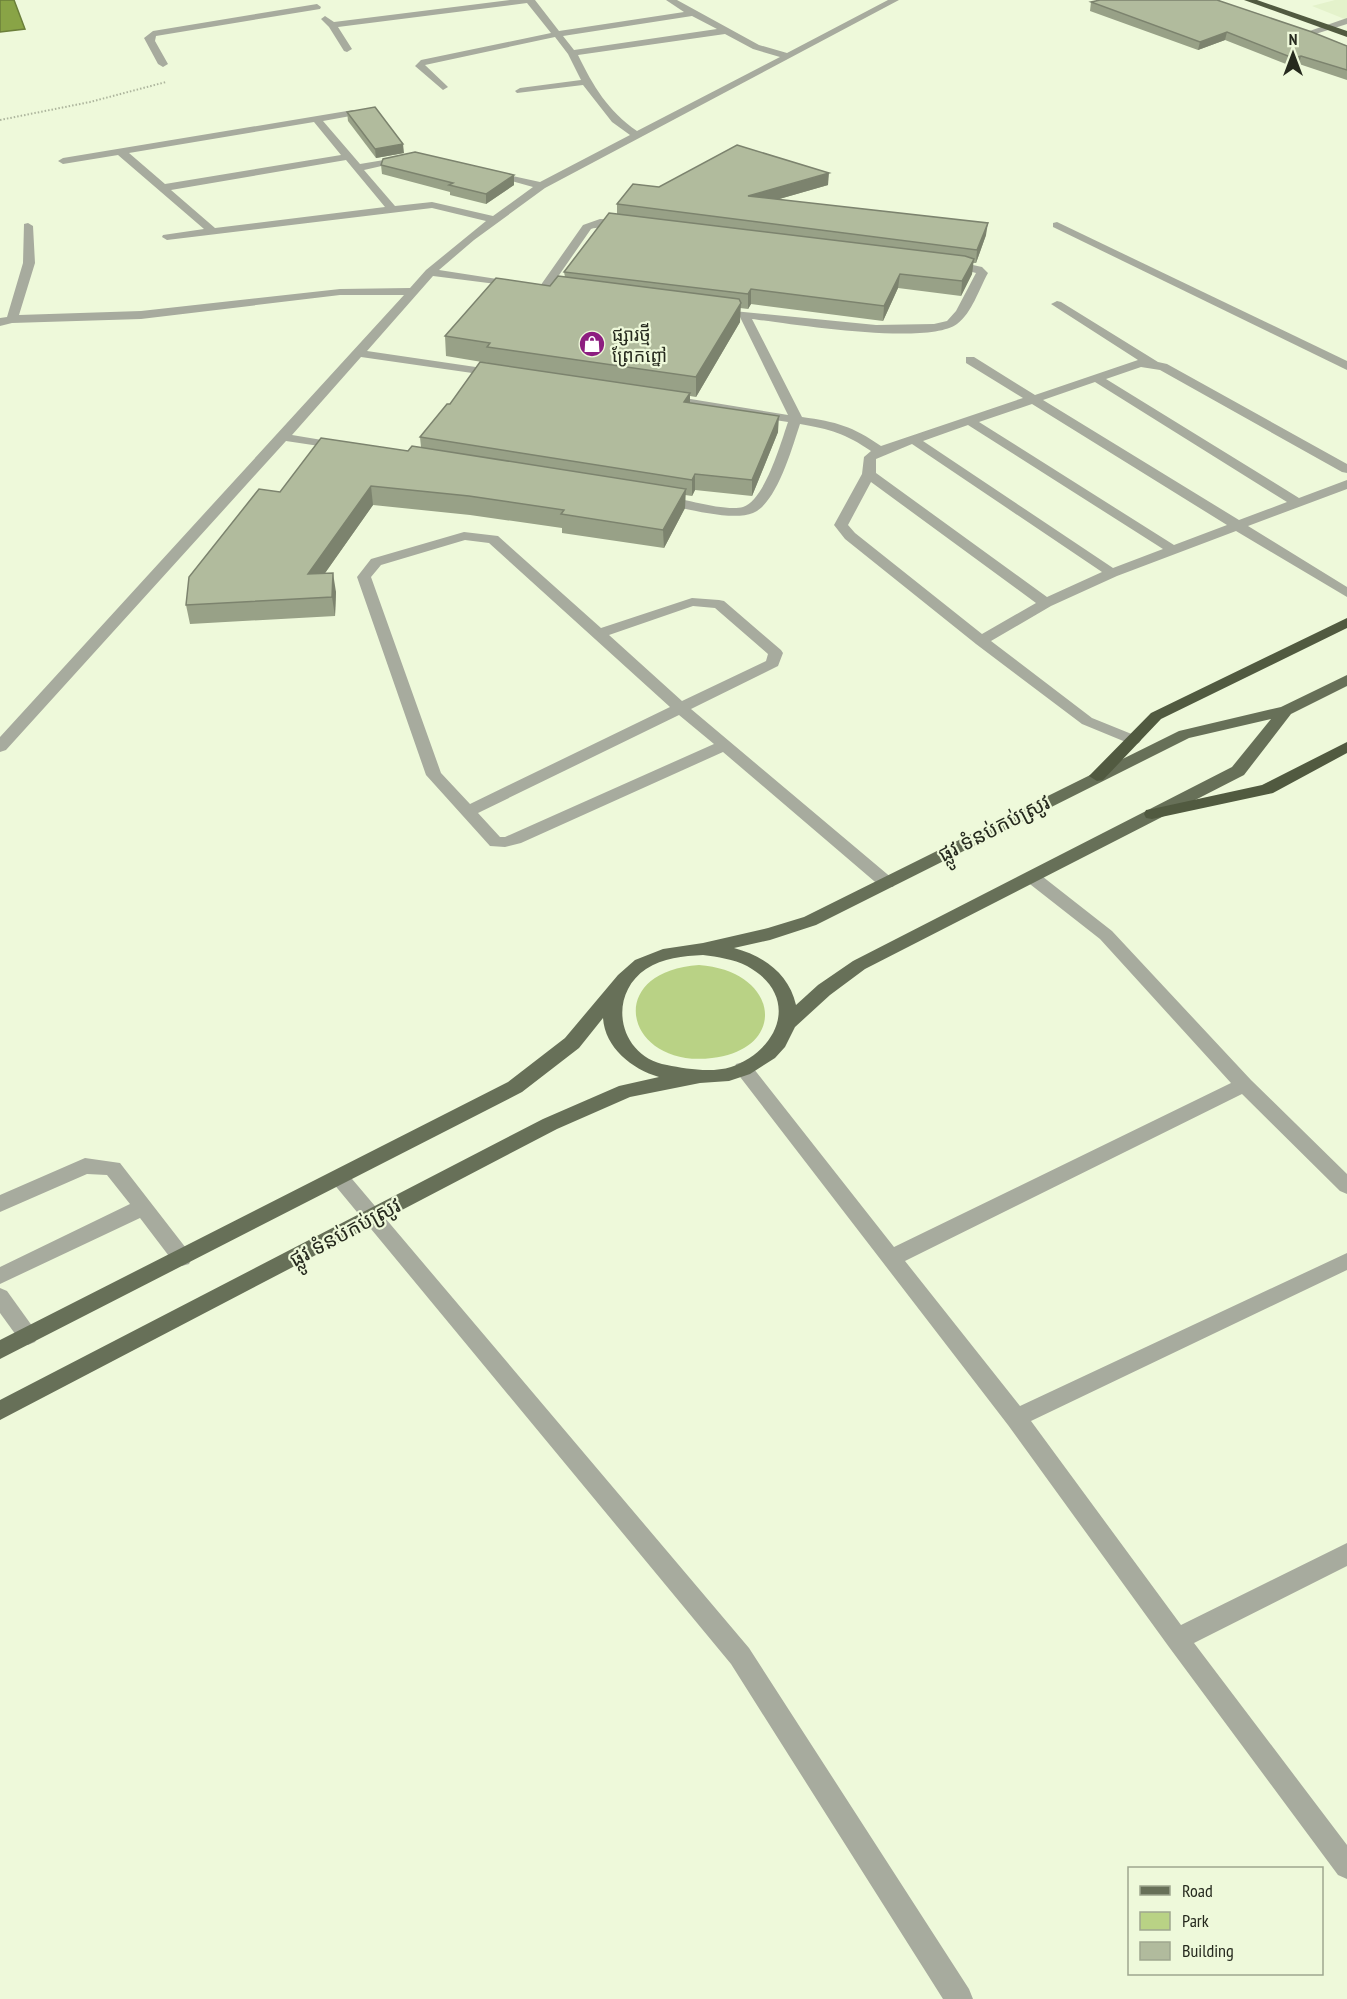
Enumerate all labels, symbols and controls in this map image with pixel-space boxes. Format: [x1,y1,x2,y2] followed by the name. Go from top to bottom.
[1263,24,1323,84] north arrow
[1289,29,1297,49] text: N
[612,323,667,367] place label: ផ្សារថ្មី ព្រែកព្នៅ
[577,329,607,359] shop icon: ផ្សារថ្មី ព្រែកព្នៅ
[933,788,1058,873] street label: ផ្លូវ ទំនប់កប់ស្រូវ
[284,1191,409,1278] street label: ផ្លូវ ទំនប់កប់ស្រូវ
[1128,1867,1323,1975] legend
[1182,1879,1213,1902] text: Road
[1182,1909,1209,1932] text: Park
[1182,1939,1234,1962] text: Building

